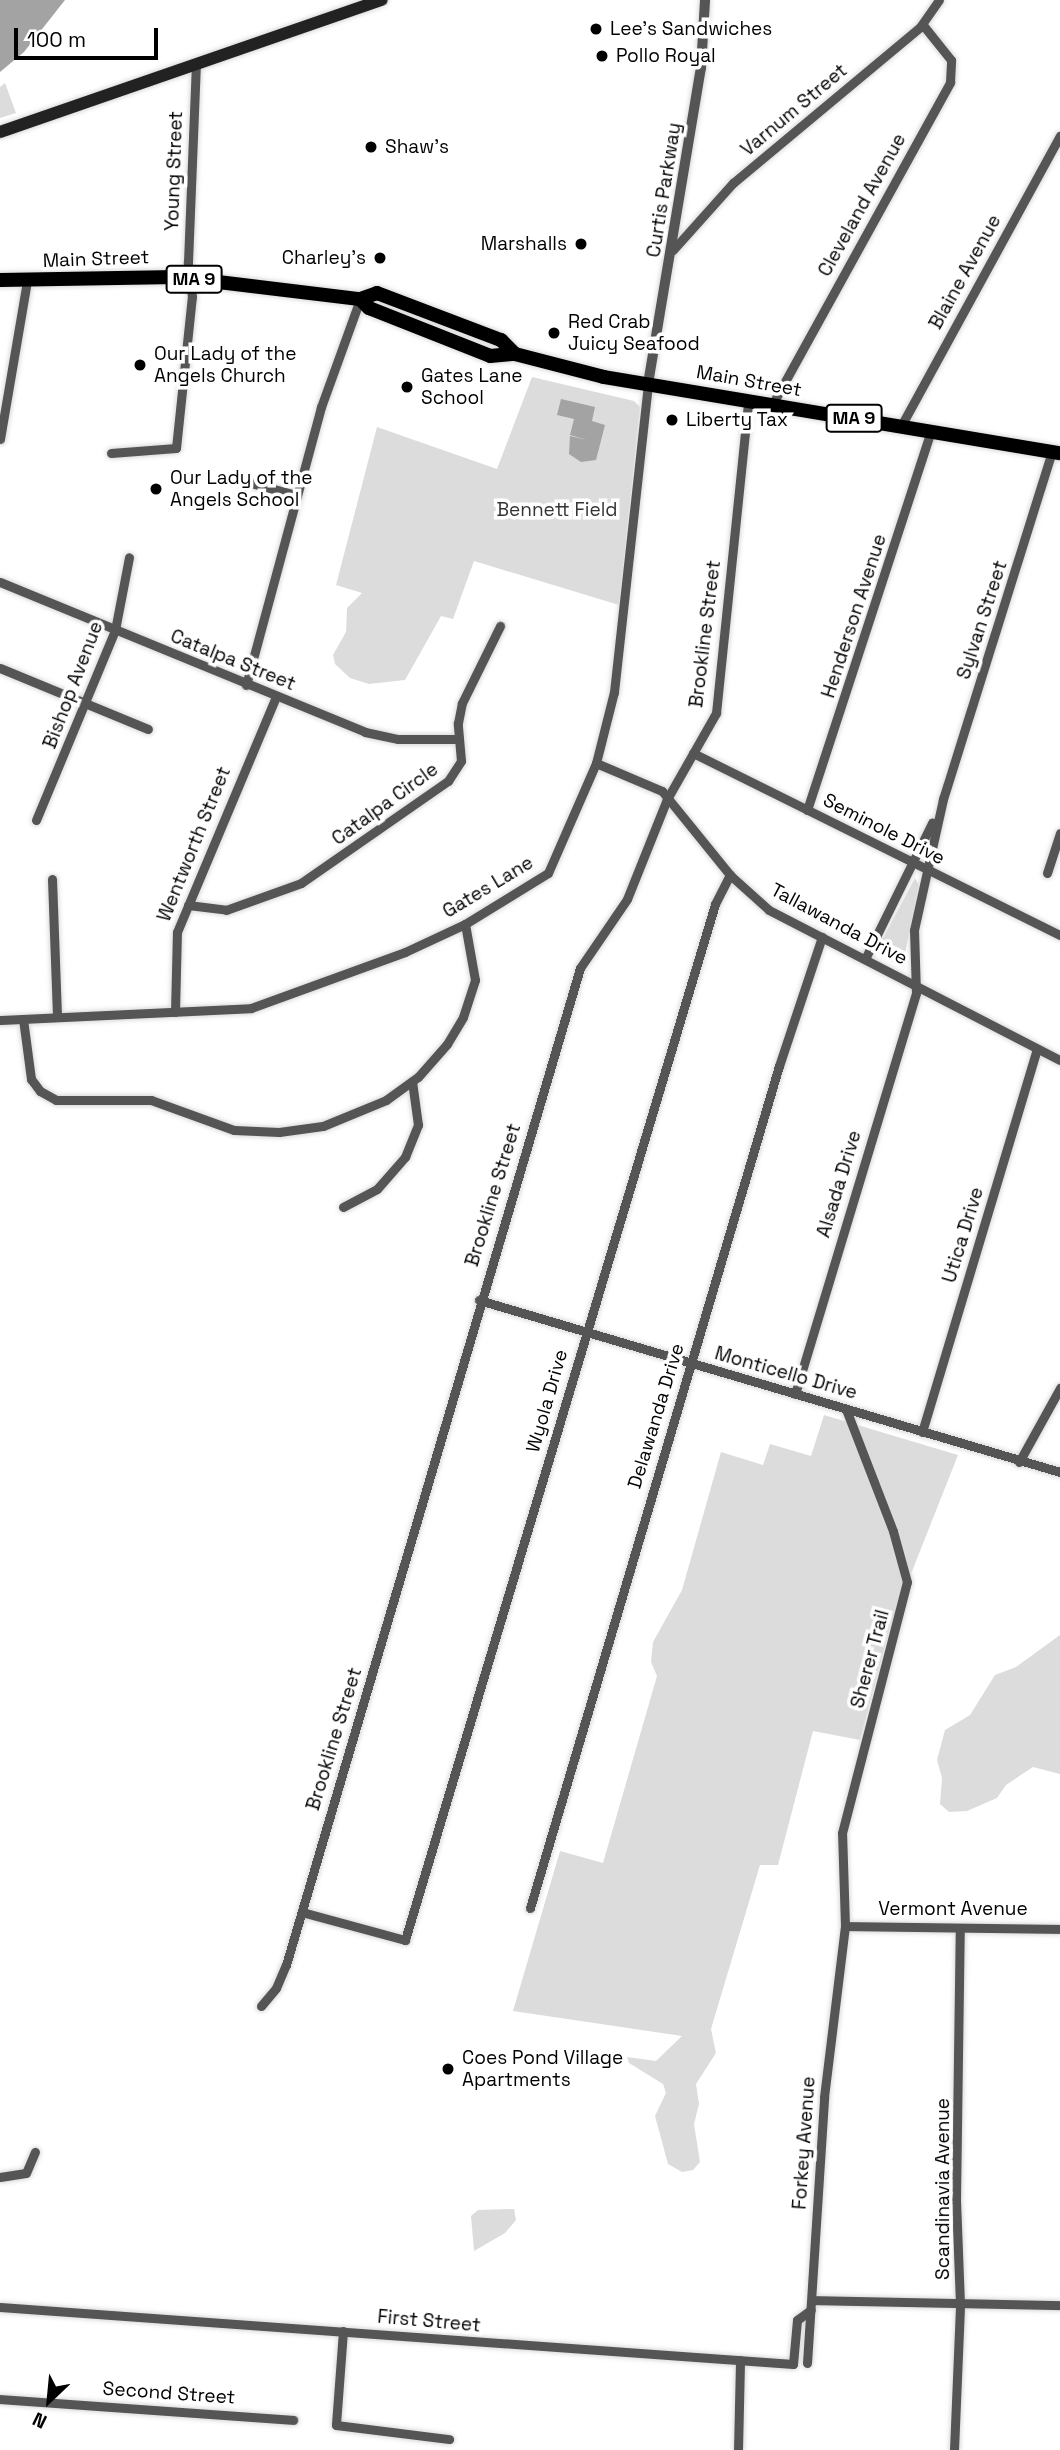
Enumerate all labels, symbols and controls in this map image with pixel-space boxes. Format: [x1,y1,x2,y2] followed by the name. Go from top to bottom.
[18,14,161,58] scale bar
[610,18,772,40] place label: Lee's Sandwiches
[588,21,604,37] marker: Lee's Sandwiches
[27,26,86,53] text: 100 m
[616,45,716,67] place label: Pollo Royal
[594,48,610,64] marker: Pollo Royal
[736,59,852,161] street label: Varnum Street
[161,111,187,231] street label: Young Street
[642,121,686,259] street label: Curtis Parkway
[813,129,911,281] street label: Cleveland Avenue
[385,136,449,158] place label: Shaw's
[363,139,379,155] marker: Shaw's
[924,211,1006,333] street label: Blaine Avenue
[481,233,567,255] place label: Marshalls
[573,236,589,252] marker: Marshalls
[42,246,150,272] street label: Main Street
[282,247,366,269] place label: Charley's
[372,250,388,266] marker: Charley's
[164,264,224,293] road number: MA 9
[568,311,700,355] place label: Red Crab Juicy Seafood
[546,325,562,341] marker: Red Crab Juicy Seafood
[154,343,296,387] place label: Our Lady of the Angels Church
[132,357,148,373] marker: Our Lady of the Angels Church
[695,361,803,401] street label: Main Street
[421,365,523,409] place label: Gates Lane School
[399,379,415,395] marker: Gates Lane School
[824,404,884,432] road number: MA 9
[686,409,789,431] place label: Liberty Tax
[664,412,680,428] marker: Liberty Tax
[170,467,312,511] place label: Our Lady of the Angels School
[148,481,164,497] marker: Our Lady of the Angels School
[496,499,618,521] park label: Bennett Field
[817,531,891,701] street label: Henderson Avenue
[952,558,1012,682] street label: Sylvan Street
[685,559,725,709] street label: Brookline Street
[38,618,108,752] street label: Bishop Avenue
[167,625,299,695] street label: Catalpa Street
[327,758,443,850] street label: Catalpa Circle
[153,763,235,925] street label: Wentworth Street
[819,789,949,869] street label: Seminole Drive
[439,851,537,923] street label: Gates Lane
[767,878,911,970] street label: Tallawanda Drive
[460,1121,526,1269] street label: Brookline Street
[812,1128,866,1240] street label: Alsada Drive
[938,1184,988,1286] street label: Utica Drive
[623,1341,689,1491] street label: Delawanda Drive
[712,1342,860,1404] street label: Monticello Drive
[521,1347,573,1455] street label: Wyola Drive
[846,1607,894,1711] street label: Sherer Trail
[301,1665,367,1813] street label: Brookline Street
[878,1898,1028,1920] street label: Vermont Avenue
[462,2047,624,2091] place label: Coes Pond Village Apartments
[440,2061,456,2077] marker: Coes Pond Village Apartments
[788,2076,820,2210] street label: Forkey Avenue
[932,2098,954,2280] street label: Scandinavia Avenue
[377,2305,481,2337] street label: First Street
[14,2366,84,2436] north arrow
[102,2377,236,2409] street label: Second Street
[28,2406,51,2434] text: N

